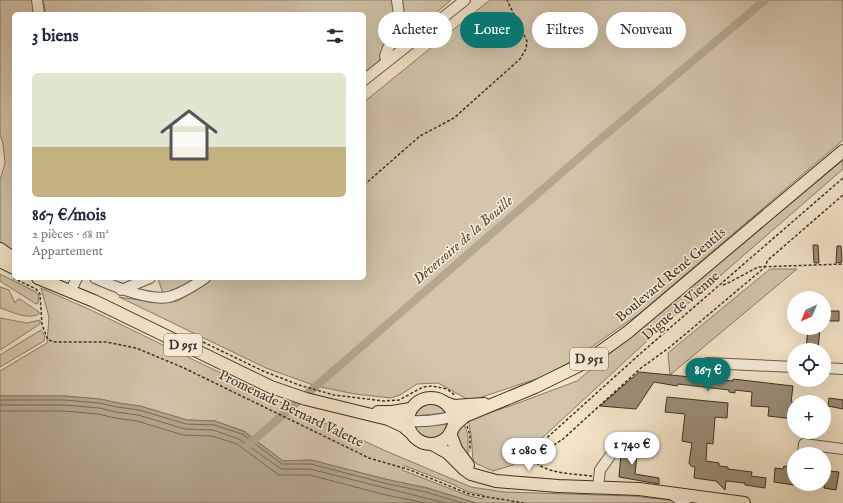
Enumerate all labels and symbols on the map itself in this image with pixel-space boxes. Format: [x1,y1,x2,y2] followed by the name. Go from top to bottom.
[409,191,517,289] water label: Déversoire de la Bouille
[612,224,730,326] street label: Boulevard René Gentils
[639,267,724,345] street label: Digue de Vienne
[787,291,831,335] north arrow
[164,334,202,356] road number: D 951
[570,348,608,370] road number: D 951
[680,358,736,392] pin: 867 €
[216,366,367,452] street label: Promenade Bernard Valette
[595,432,669,466] pin: 1 740 €
[492,438,566,472] pin: 1 080 €

